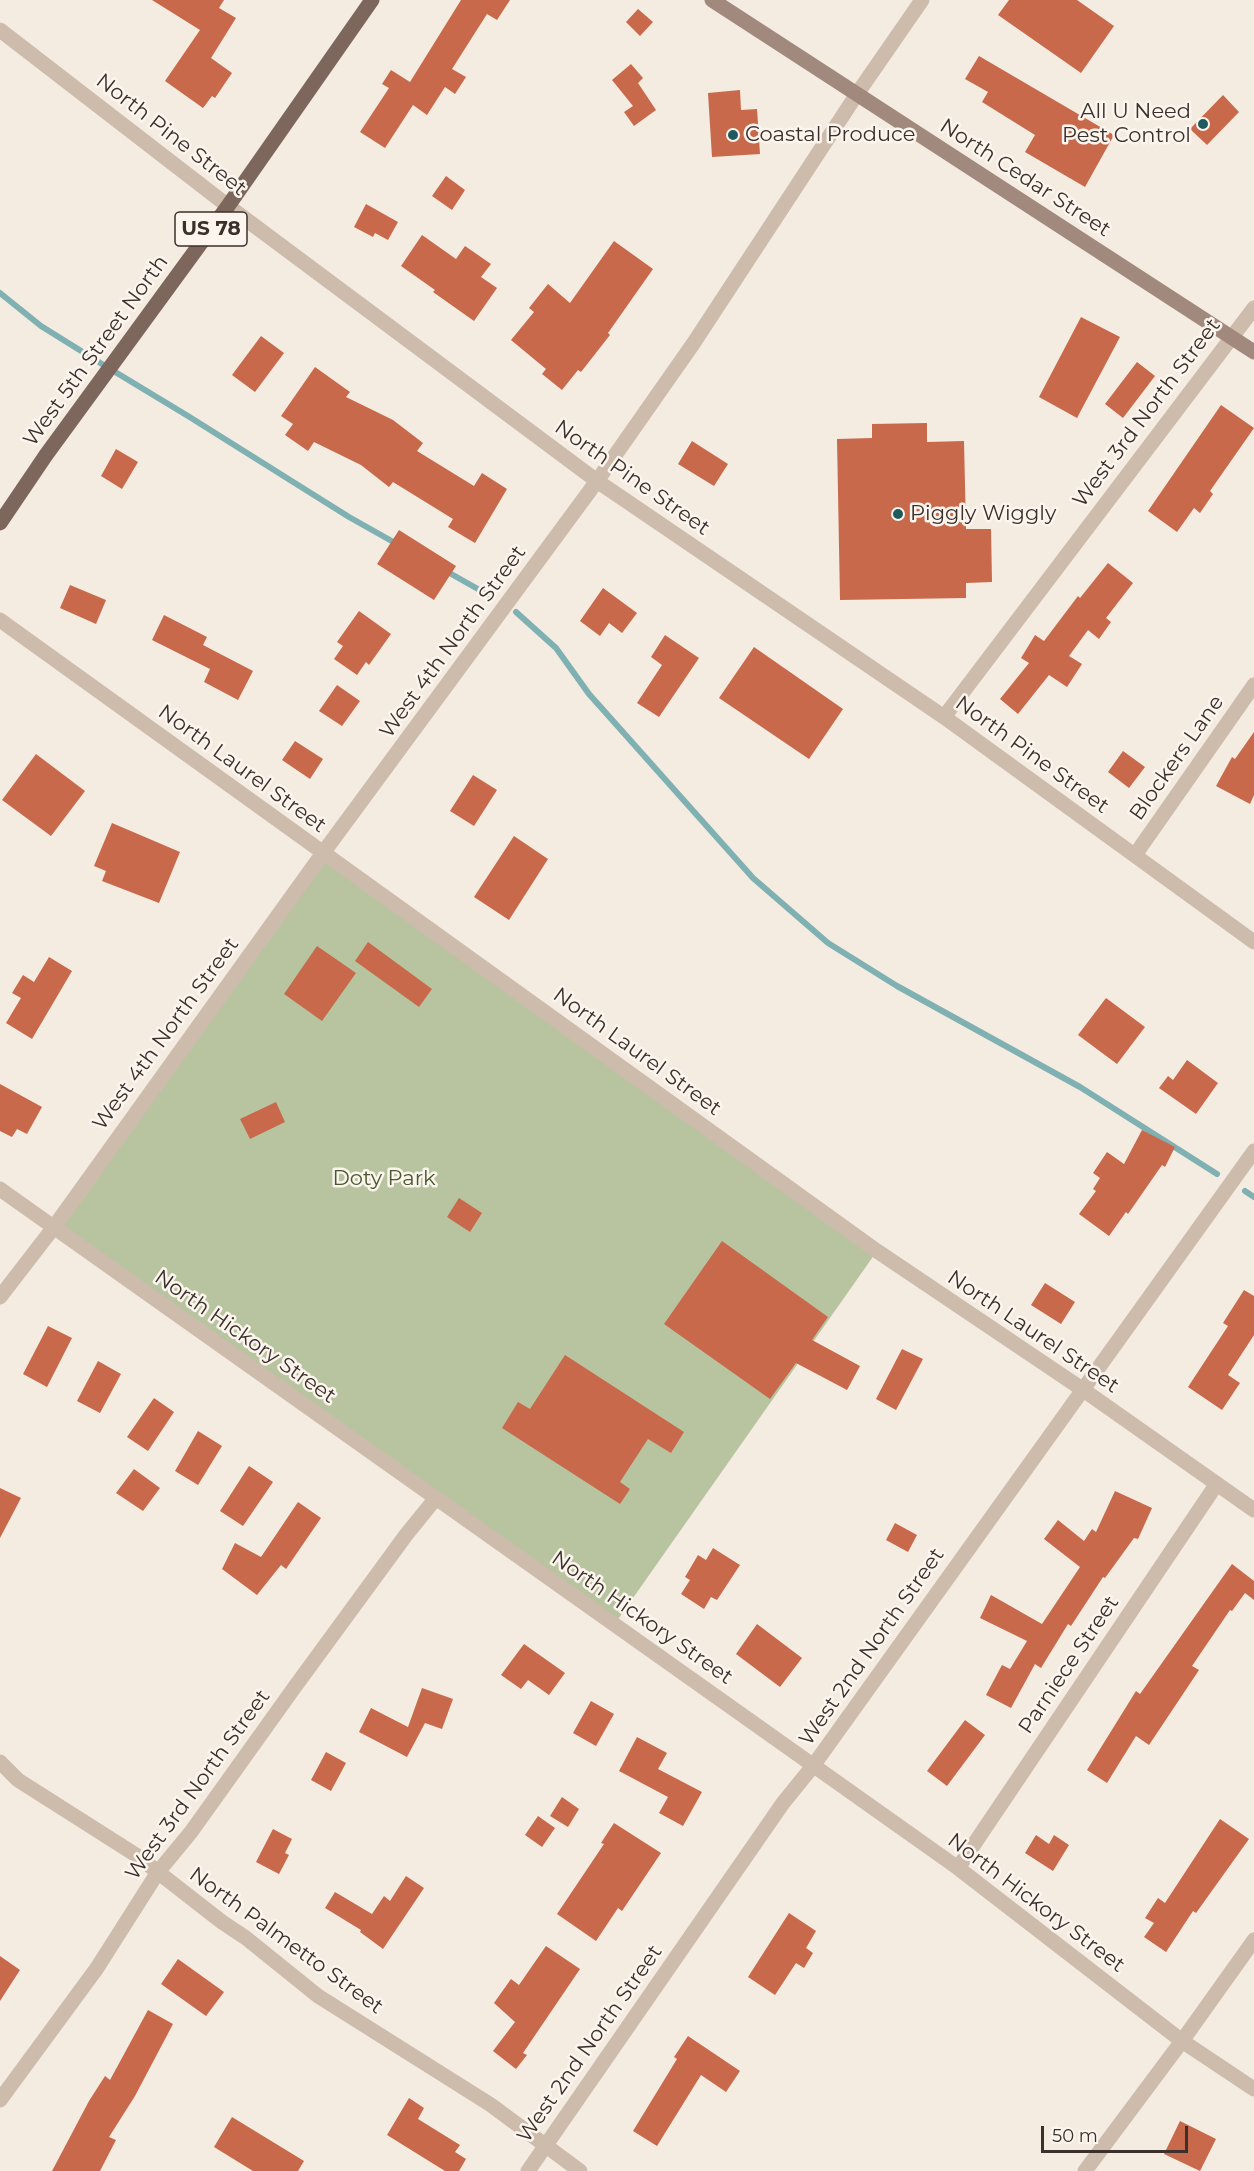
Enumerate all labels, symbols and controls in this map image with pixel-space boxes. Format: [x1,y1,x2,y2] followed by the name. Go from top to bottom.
[91,68,251,202] street label: North Pine Street
[1062,99,1191,149] place label: All U Need Pest Control
[935,113,1115,243] street label: North Cedar Street
[1196,117,1210,131] marker: All U Need Pest Control
[745,122,915,148] place label: Coastal Produce
[726,128,740,142] marker: Coastal Produce
[175,212,247,246] road number: US 78
[18,251,174,451] street label: West 5th Street North
[1068,314,1226,512] street label: West 3rd North Street
[549,415,715,541] street label: North Pine Street
[910,501,1056,527] place label: Piggly Wiggly
[891,507,905,521] marker: Piggly Wiggly
[375,541,531,743] street label: West 4th North Street
[950,691,1114,819] street label: North Pine Street
[1125,691,1229,825] street label: Blockers Lane
[153,700,331,838] street label: North Laurel Street
[88,933,244,1135] street label: West 4th North Street
[548,983,726,1121] street label: North Laurel Street
[332,1166,436,1192] park label: Doty Park
[150,1265,340,1409] street label: North Hickory Street
[942,1265,1124,1399] street label: North Laurel Street
[794,1543,950,1751] street label: West 2nd North Street
[547,1546,737,1690] street label: North Hickory Street
[1013,1591,1125,1739] street label: Parniece Street
[120,1685,276,1885] street label: West 3rd North Street
[942,1828,1130,1978] street label: North Hickory Street
[184,1862,388,2020] street label: North Palmetto Street
[512,1940,668,2148] street label: West 2nd North Street
[1044,2114,1191,2152] scale bar
[1052,2125,1098,2147] text: 50 m

